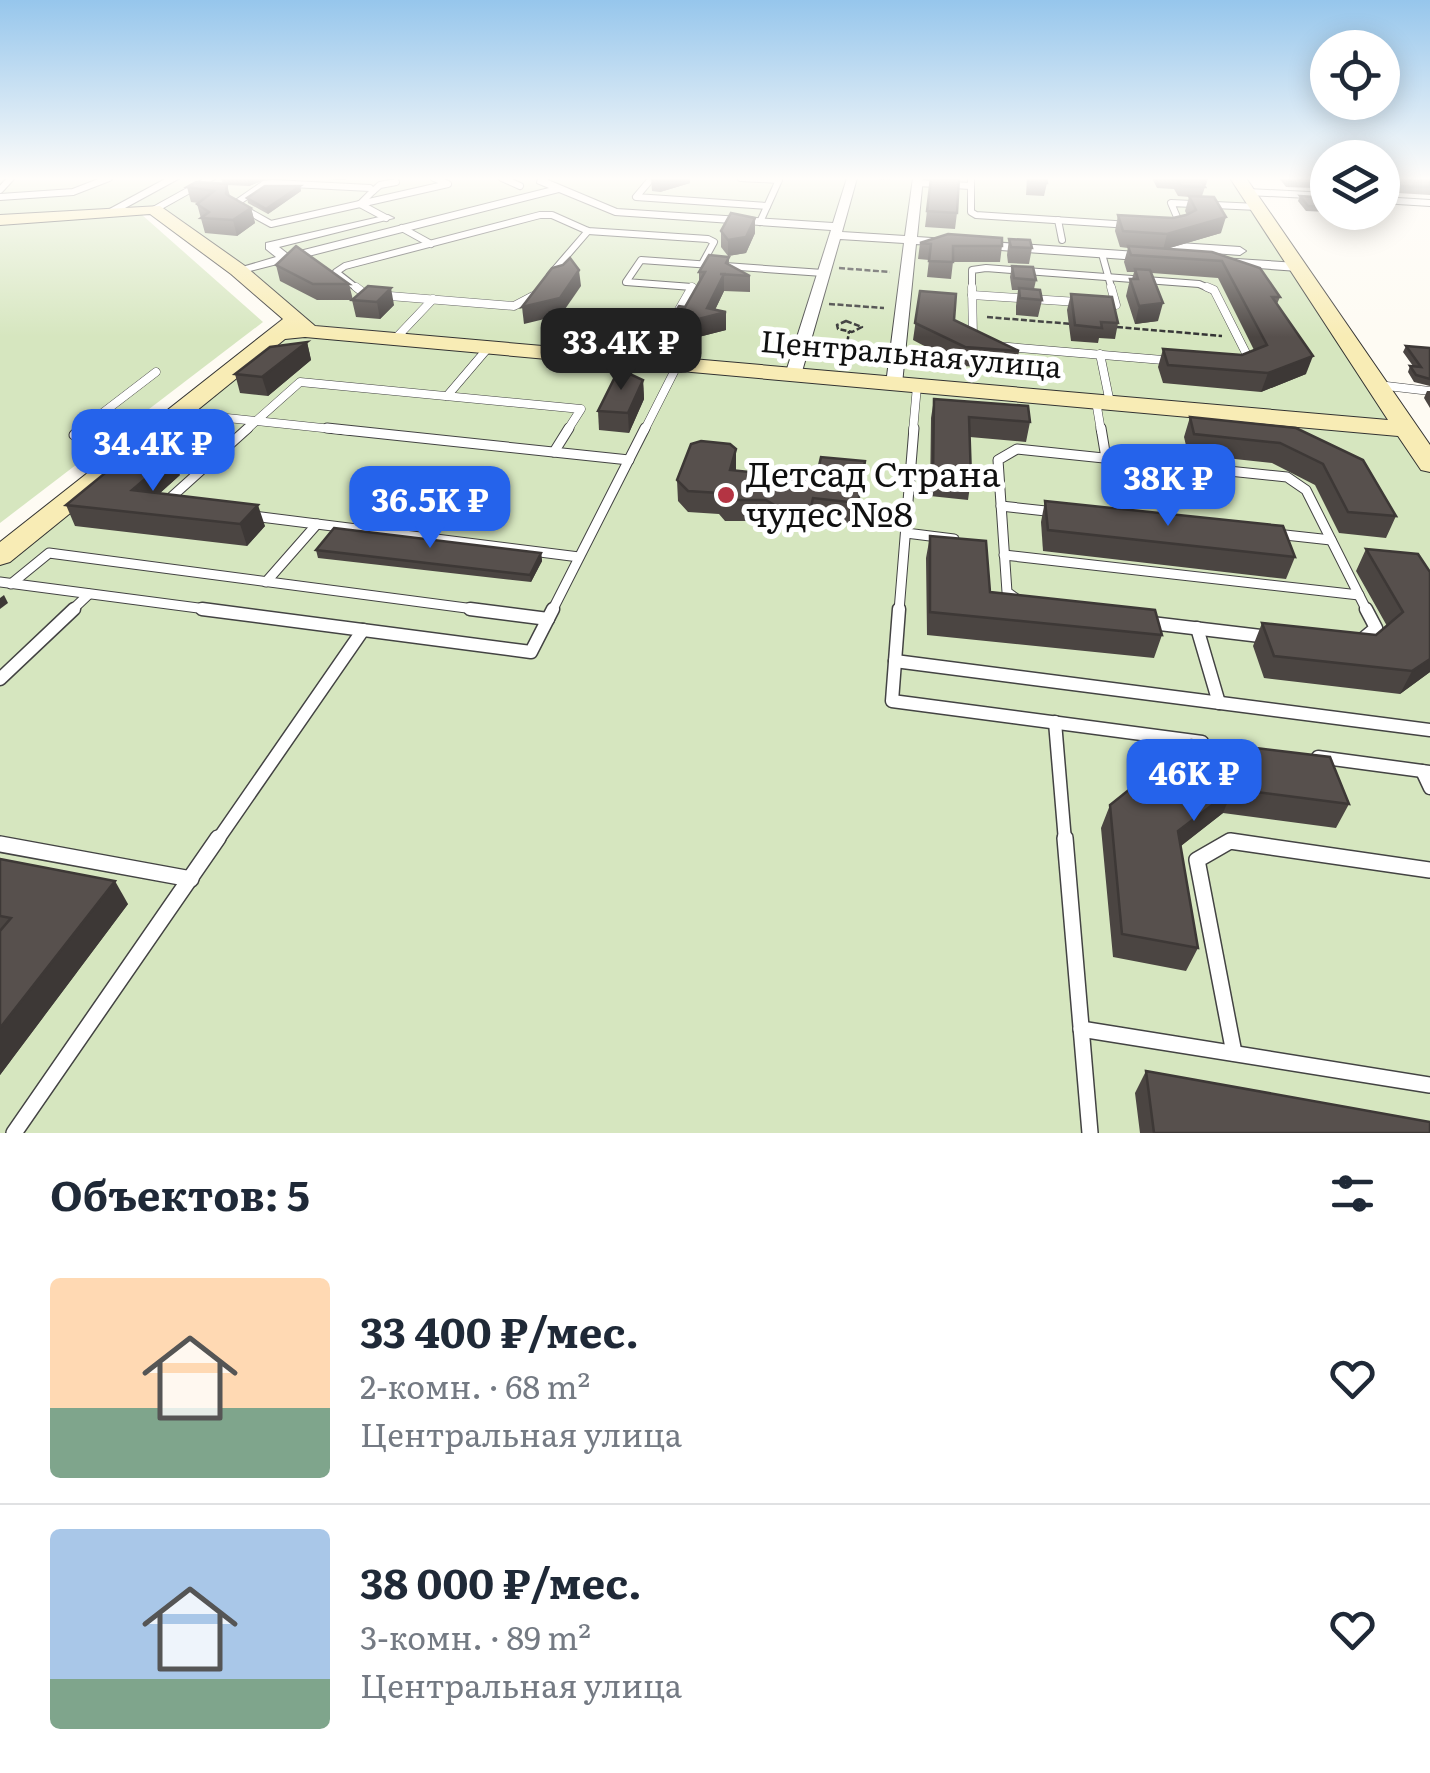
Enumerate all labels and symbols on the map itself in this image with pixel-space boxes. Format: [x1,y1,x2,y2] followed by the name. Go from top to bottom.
[529,308,713,393] pin: 33.4K ₽
[759,317,1064,387] street label: Центральная улица
[61,409,245,494] pin: 34.4K ₽
[1098,444,1238,529] pin: 38K ₽
[746,446,1001,538] place label: Детсад Страна чудес №8
[338,466,522,551] pin: 36.5K ₽
[715,484,737,506] marker: Детсад Страна чудес №8
[1124,739,1264,824] pin: 46K ₽

